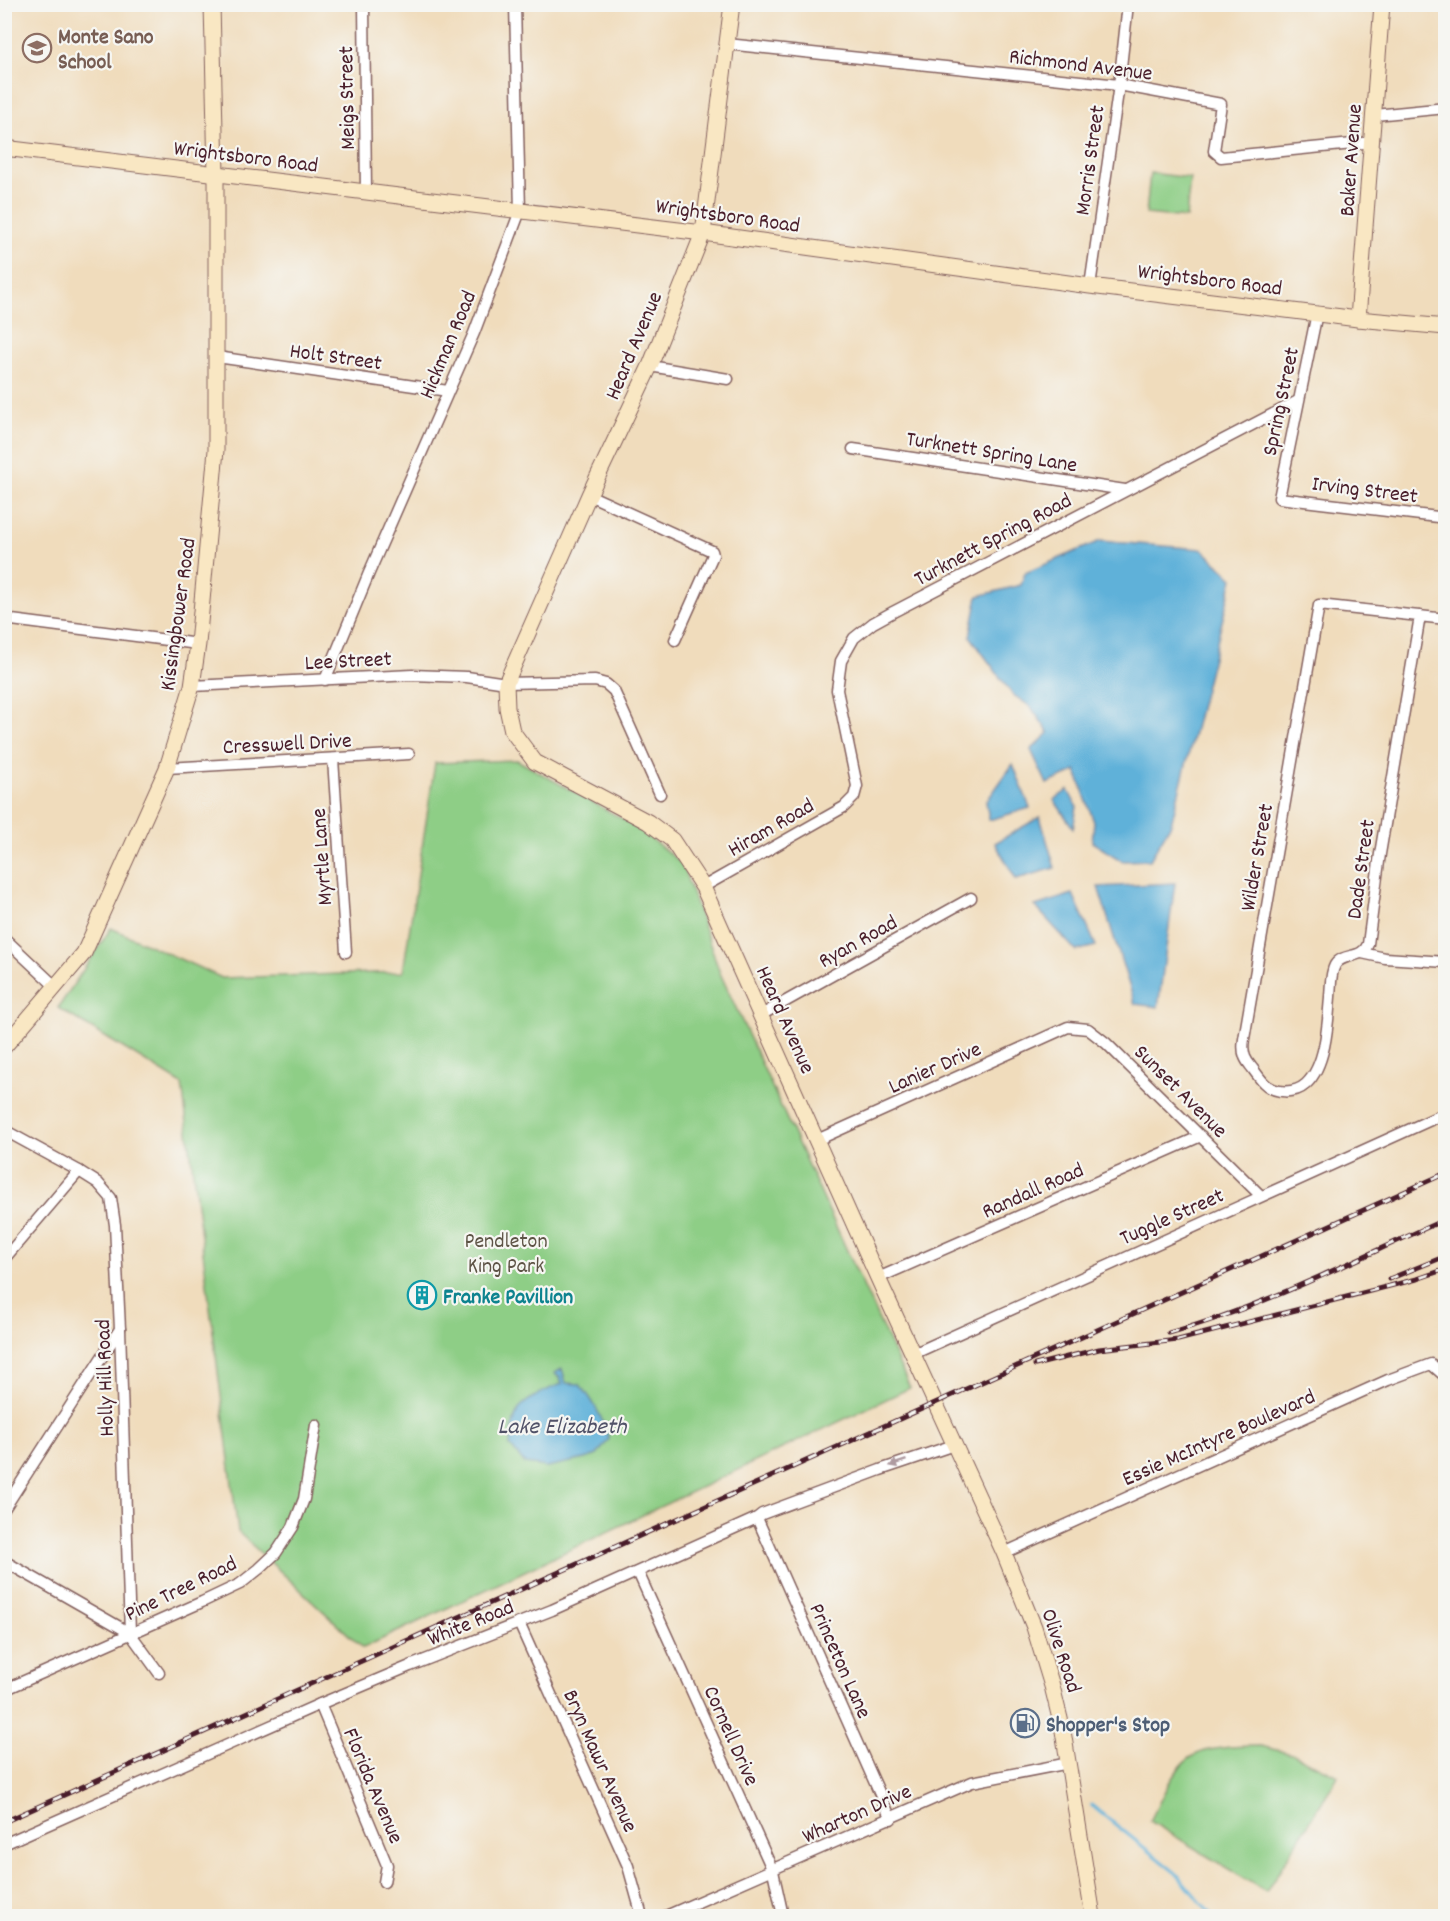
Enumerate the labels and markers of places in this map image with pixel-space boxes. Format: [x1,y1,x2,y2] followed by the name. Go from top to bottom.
[58,23,154,79] place label: Monte Sano School
[21,32,53,64] school or university icon: Monte Sano School
[406,1279,438,1311] building icon: Franke Pavillion
[443,1283,573,1314] place label: Franke Pavillion
[1009,1707,1041,1739] fuel station icon: Shopper's Stop
[1046,1711,1170,1742] place label: Shopper's Stop

